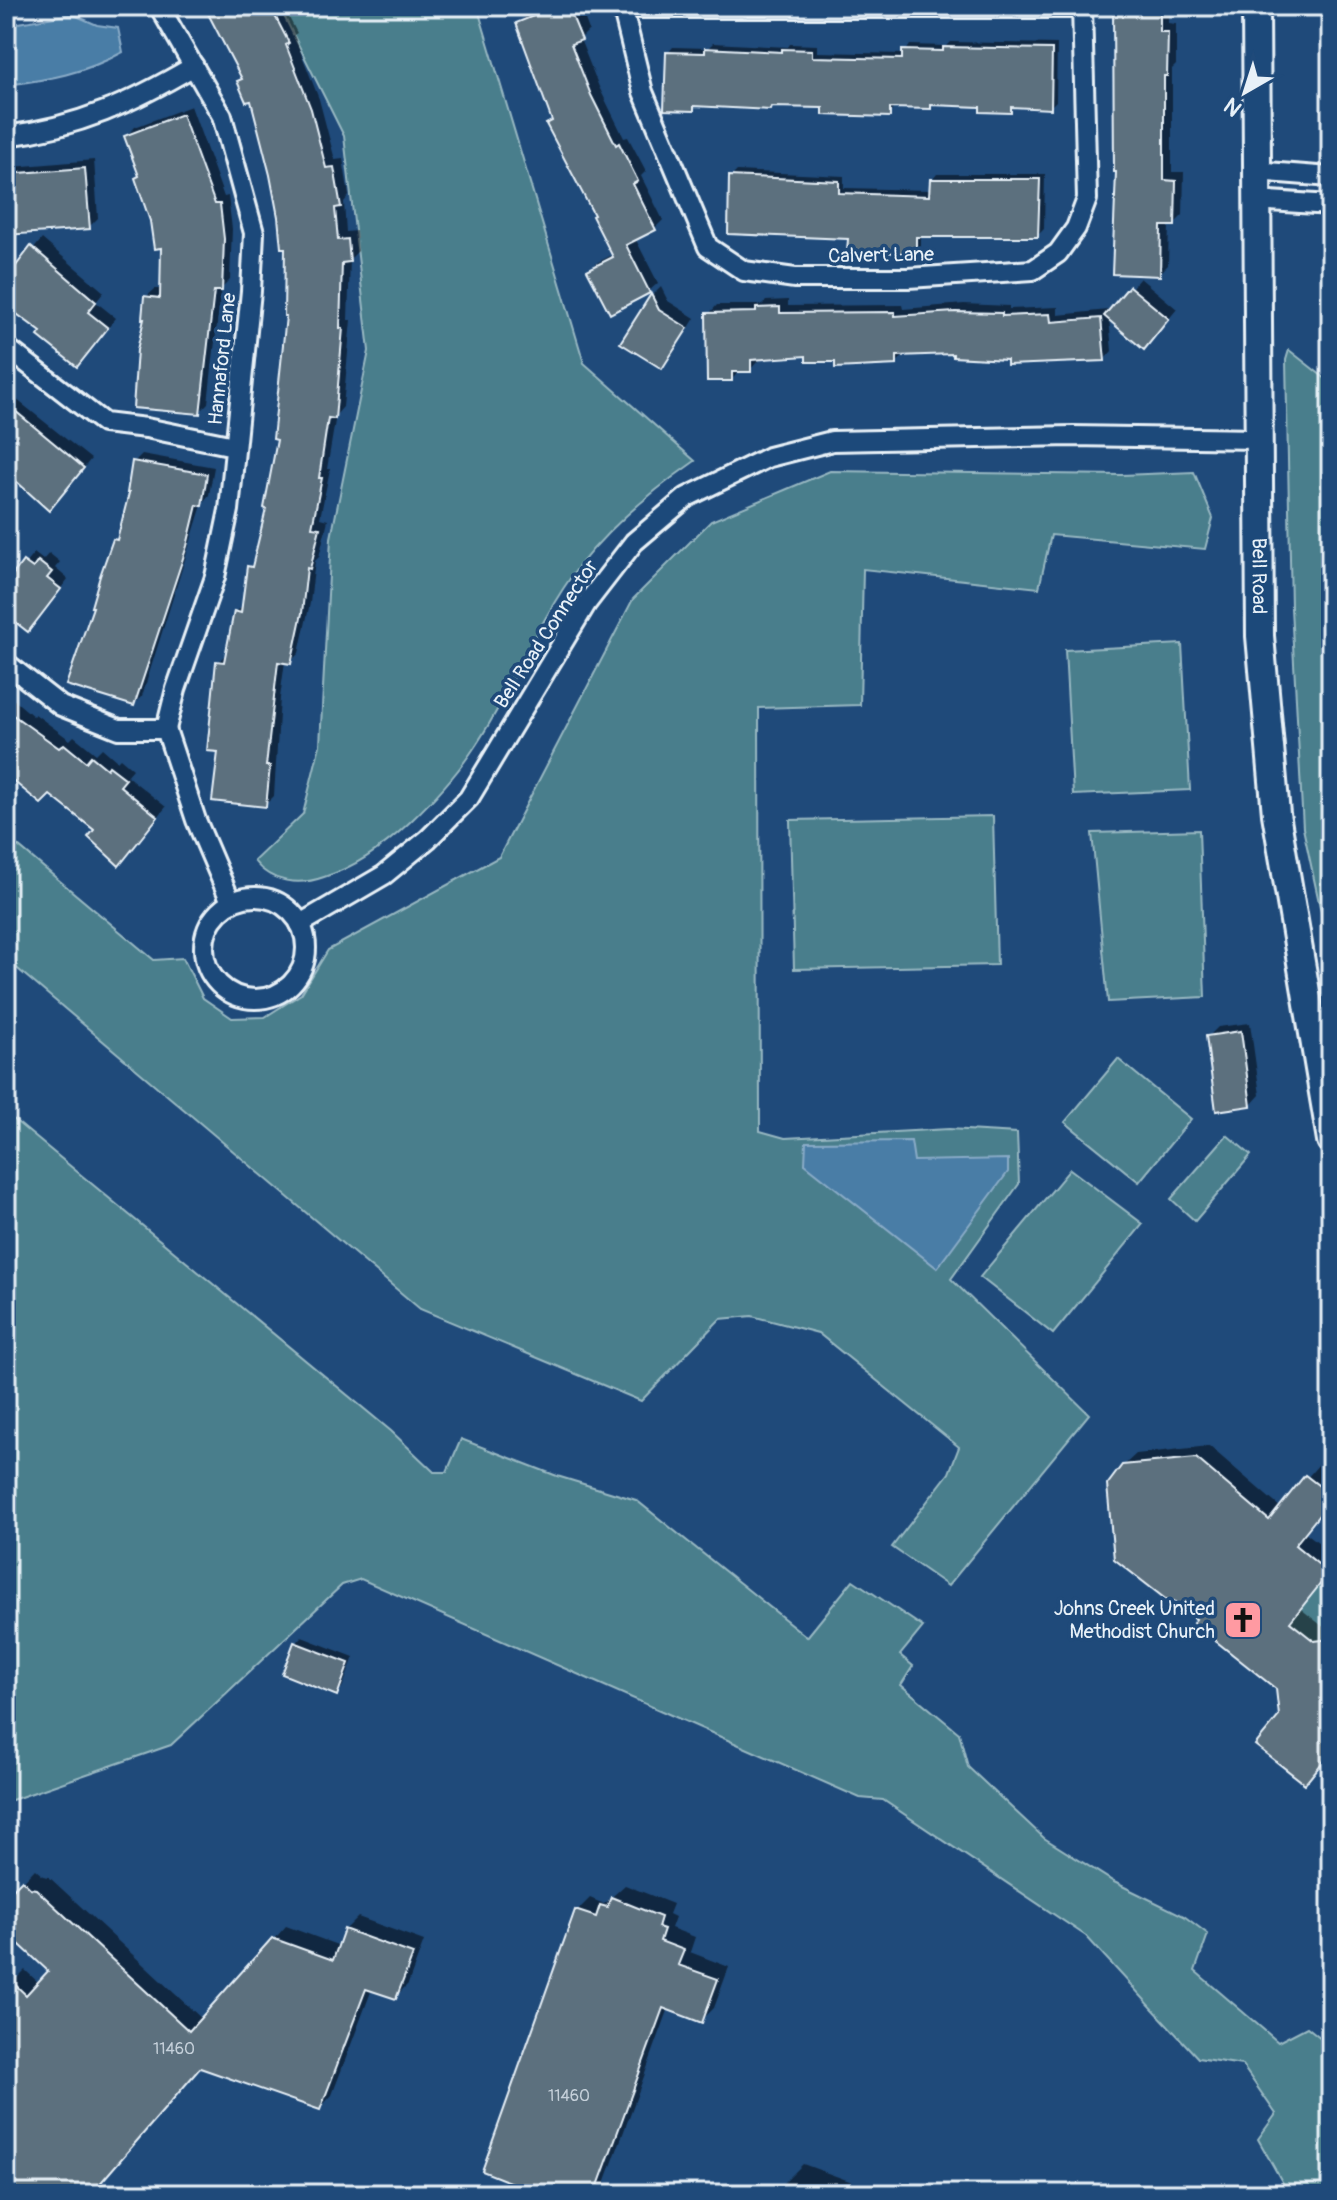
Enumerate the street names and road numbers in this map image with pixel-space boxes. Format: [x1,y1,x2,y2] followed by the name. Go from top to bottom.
[828,242,934,268] street label: Calvert Lane
[203,291,241,426] street label: Hannaford Lane
[1247,538,1272,614] street label: Bell Road
[489,555,603,713] street label: Bell Road Connector

